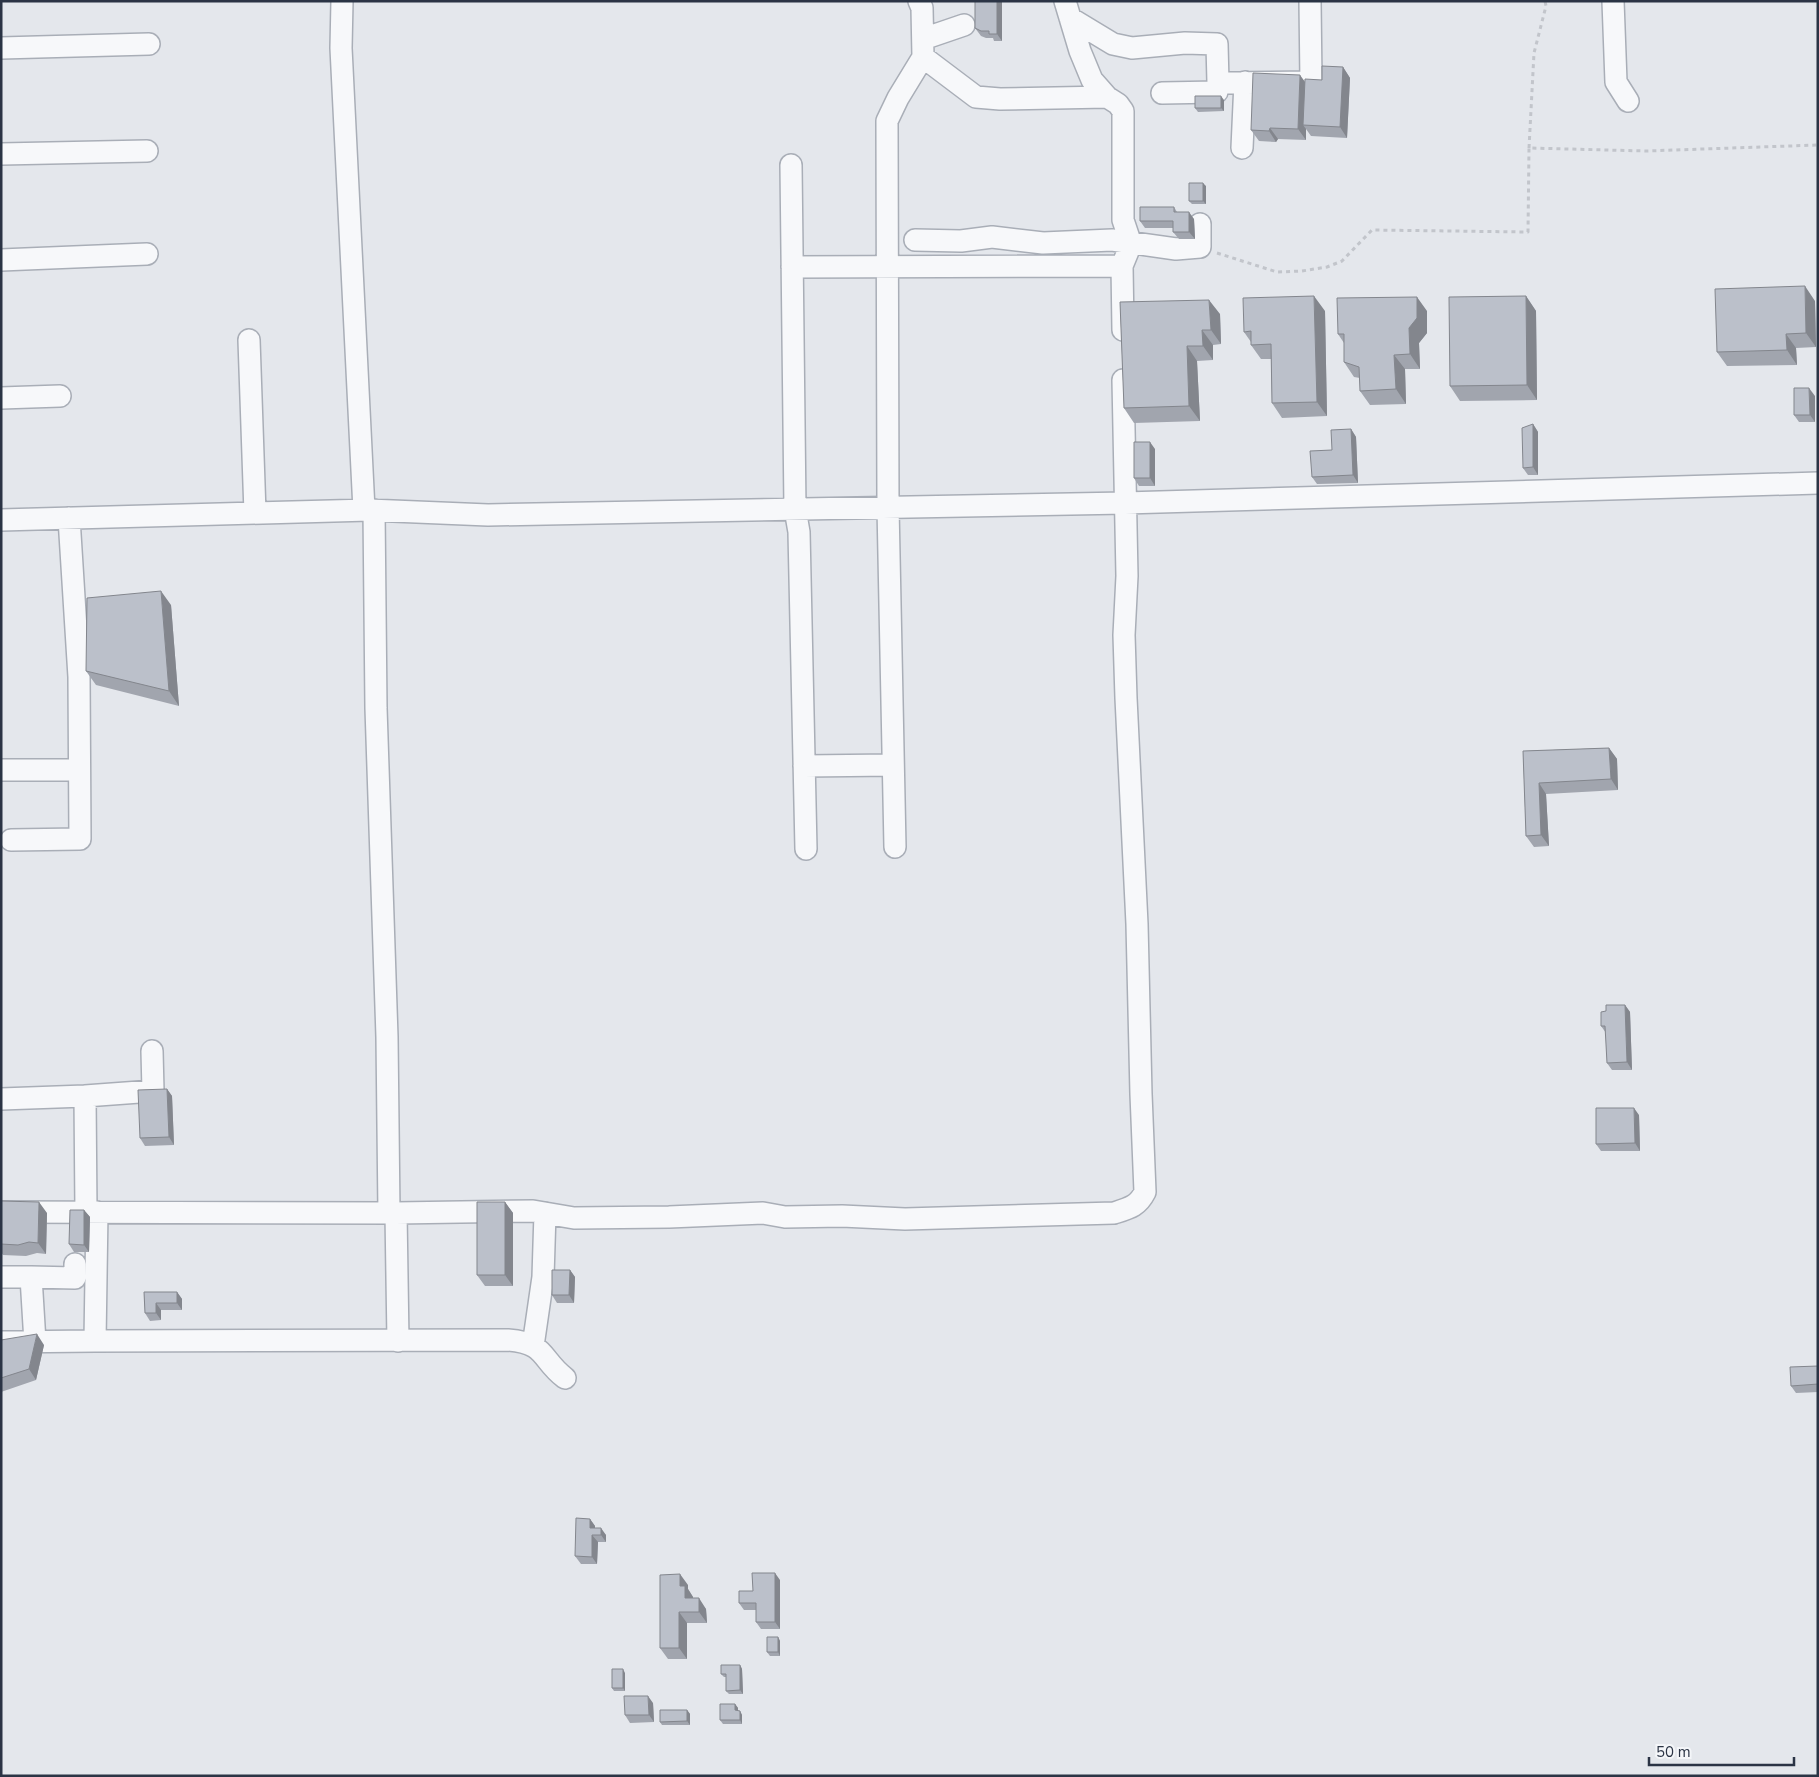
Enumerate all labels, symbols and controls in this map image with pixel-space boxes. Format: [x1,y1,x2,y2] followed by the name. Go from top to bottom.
[1649,1734,1794,1766] scale bar
[1656,1742,1691,1762] text: 50 m

